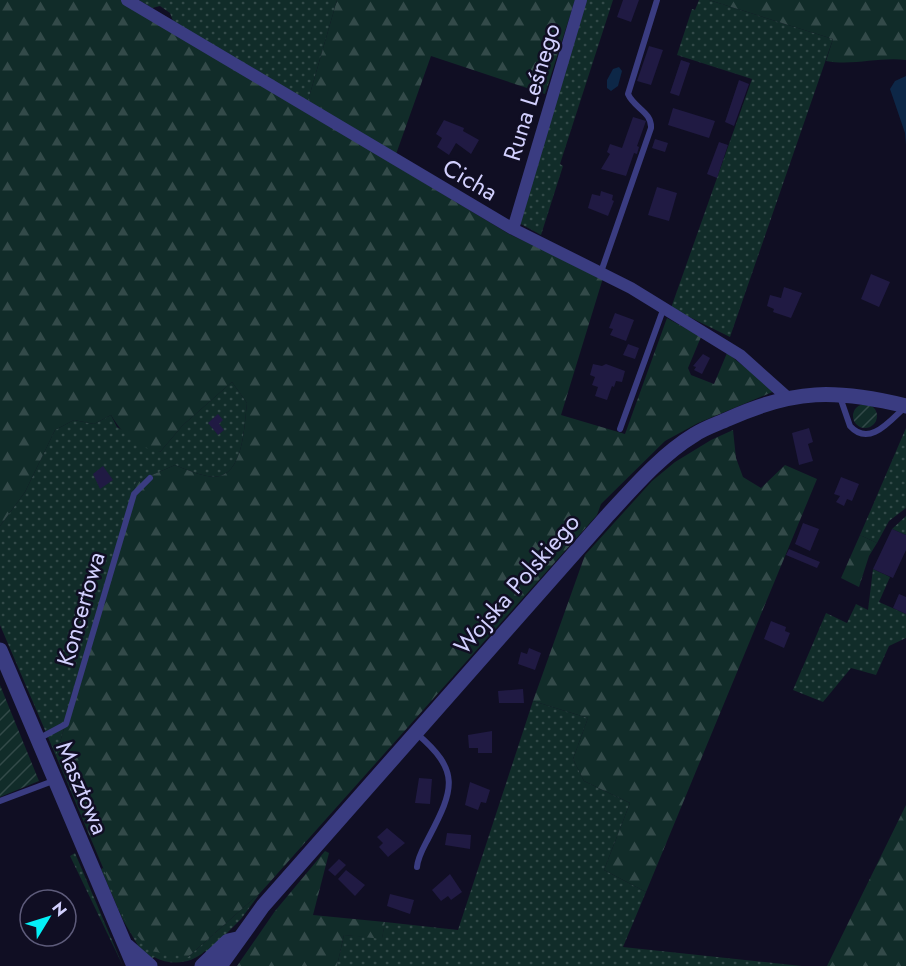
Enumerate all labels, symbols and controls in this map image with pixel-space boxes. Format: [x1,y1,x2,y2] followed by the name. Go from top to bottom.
[494,19,569,165] street label: Runa Leśnego
[436,150,504,209] street label: Cicha
[445,506,588,662] street label: Wojska Polskiego
[48,548,113,670] street label: Koncertowa
[47,736,118,840] street label: Masztowa
[18,888,78,948] north arrow
[46,897,72,921] text: N

